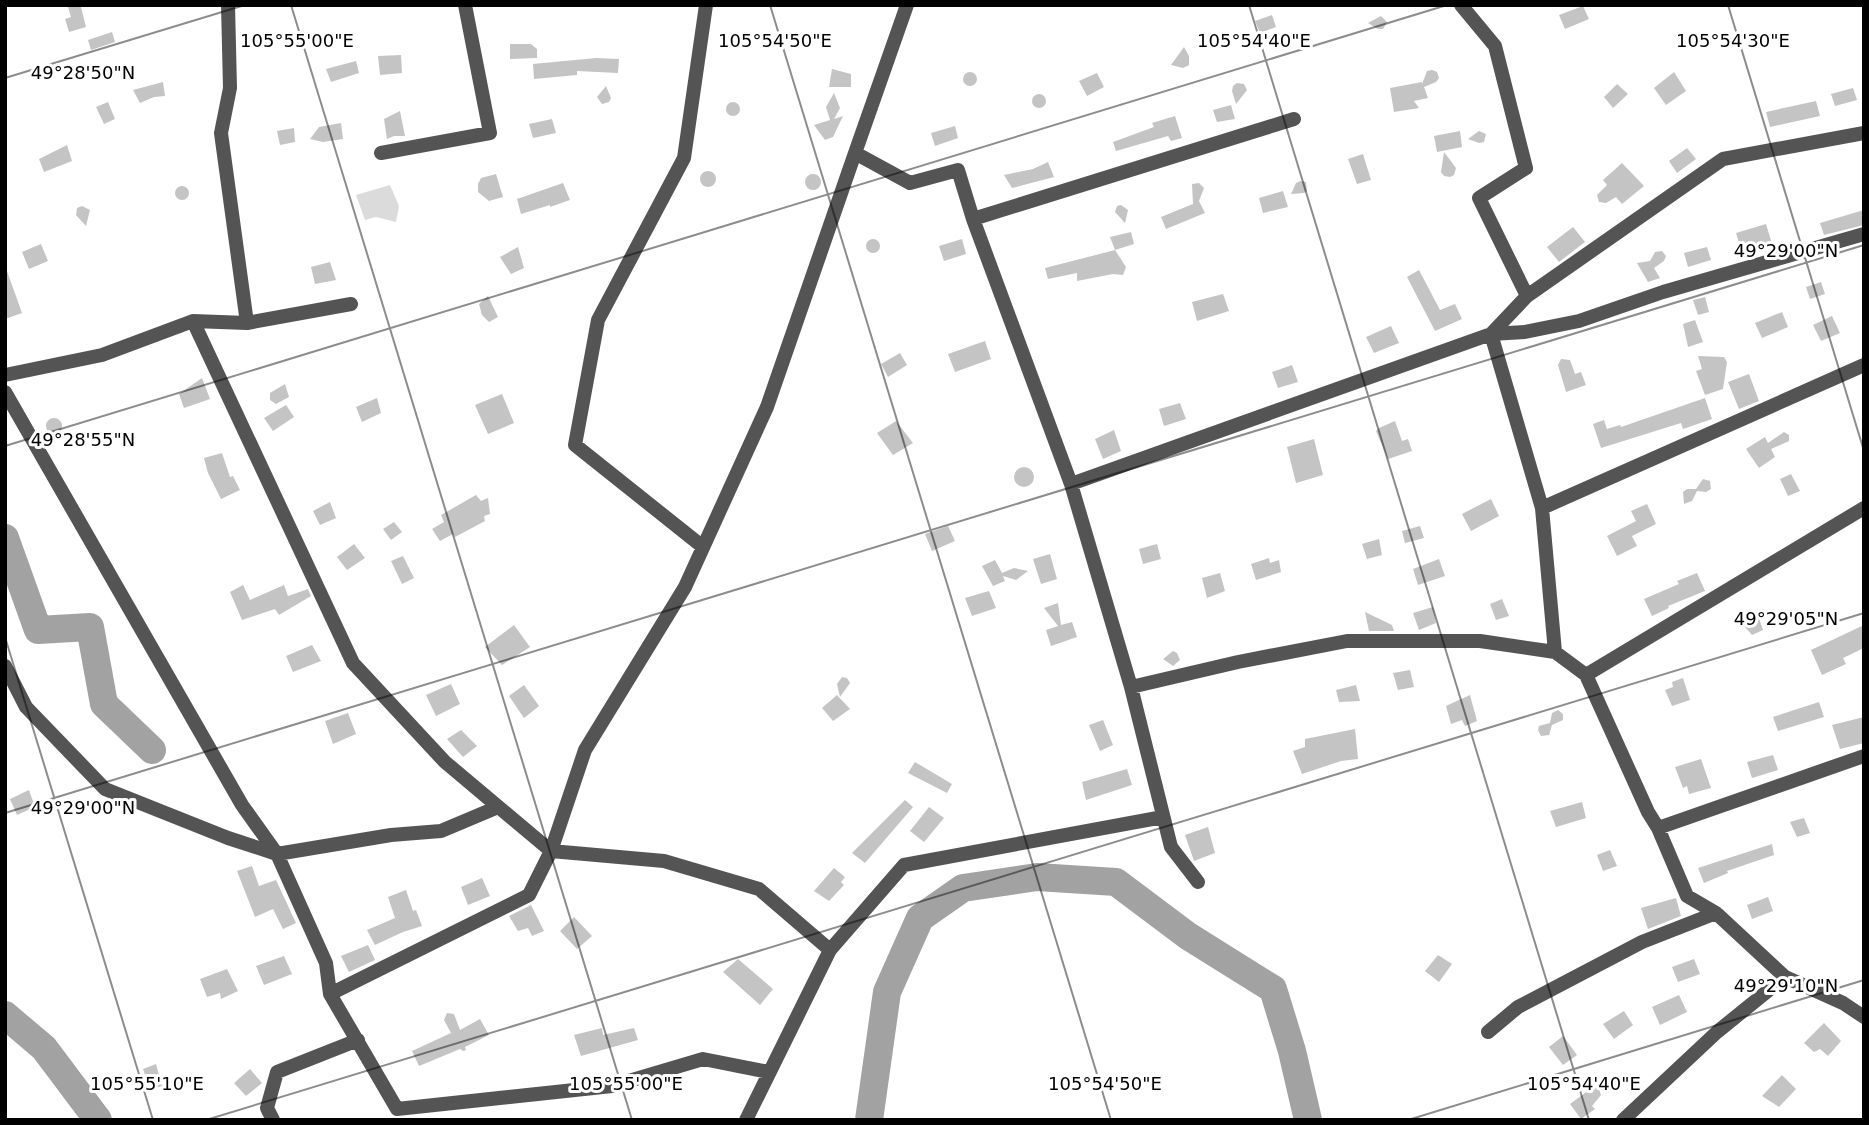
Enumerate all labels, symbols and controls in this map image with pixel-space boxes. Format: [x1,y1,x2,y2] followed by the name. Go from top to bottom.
[240,30,354,51] text: 105°55'00"E
[718,30,832,51] text: 105°54'50"E
[1197,30,1311,51] text: 105°54'40"E
[1676,30,1790,51] text: 105°54'30"E
[31,62,135,83] text: 49°28'50"N
[1734,240,1838,261] text: 49°29'00"N
[31,429,135,450] text: 49°28'55"N
[1734,608,1838,629] text: 49°29'05"N
[31,797,135,818] text: 49°29'00"N
[1734,975,1838,996] text: 49°29'10"N
[90,1073,204,1094] text: 105°55'10"E
[569,1073,683,1094] text: 105°55'00"E
[1048,1073,1162,1094] text: 105°54'50"E
[1527,1073,1641,1094] text: 105°54'40"E

